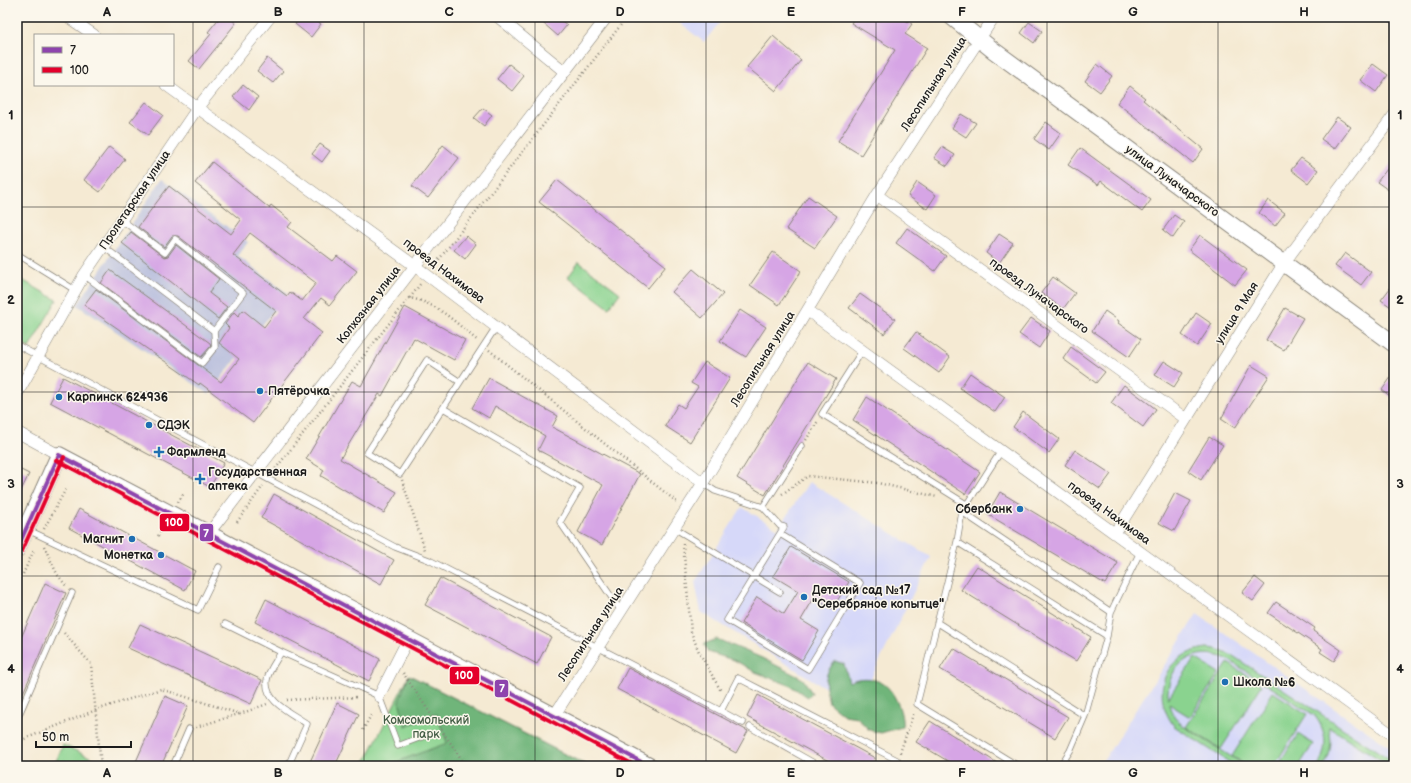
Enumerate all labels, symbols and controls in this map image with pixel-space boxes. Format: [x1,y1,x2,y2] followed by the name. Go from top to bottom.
[102,4,111,20] text: A
[273,4,283,20] text: B
[444,4,454,20] text: C
[615,4,625,20] text: D
[787,4,796,20] text: E
[958,4,966,20] text: F
[1128,4,1138,20] text: G
[1299,4,1309,20] text: H
[34,34,174,86] legend
[897,34,970,135] street label: Лесопильная улица
[70,43,76,58] text: 7
[70,63,89,78] text: 100
[8,107,14,123] text: 1
[1397,107,1403,123] text: 1
[1122,142,1222,220] street label: улица Луначарского
[96,147,174,253] street label: Пролетарская улица
[400,235,488,307] street label: проезд Нахимова
[986,255,1092,337] street label: проезд Луначарского
[334,263,404,347] street label: Колхозная улица
[1212,279,1262,347] street label: улица 9 Мая
[7,292,15,308] text: 2
[1396,292,1404,308] text: 2
[727,308,798,410] street label: Лесопильная улица
[268,384,331,399] place label: Пятёрочка
[255,386,265,396] marker: Пятёрочка
[67,390,168,405] place label: Карпинск 624936
[54,392,64,402] marker: Карпинск 624936
[157,418,191,433] place label: СДЭК
[144,420,154,430] marker: СДЭК
[167,445,227,460] place label: Фармленд
[154,447,164,457] marker: Фармленд
[208,465,307,494] place label: Государственная аптека
[195,474,205,484] marker: Государственная аптека
[7,476,15,492] text: 3
[1396,476,1404,492] text: 3
[1065,478,1153,548] street label: проезд Нахимова
[955,502,1012,517] place label: Сбербанк
[1015,504,1025,514] marker: Сбербанк
[159,513,190,532] line badge: 100
[165,516,183,529] text: 100
[199,523,214,542] line badge: 7
[203,527,209,540] text: 7
[83,532,124,547] place label: Магнит
[127,534,137,544] marker: Магнит
[104,548,154,563] place label: Монетка
[156,550,166,560] marker: Монетка
[812,583,944,612] place label: Детский сад №17 "Серебряное копытце"
[554,584,627,685] street label: Лесопильная улица
[799,592,809,602] marker: Детский сад №17 "Серебряное копытце"
[7,661,15,677] text: 4
[1396,661,1404,677] text: 4
[449,666,480,685] line badge: 100
[455,669,473,682] text: 100
[1233,675,1295,690] place label: Школа №6
[1220,677,1230,687] marker: Школа №6
[494,679,509,698] line badge: 7
[499,682,505,695] text: 7
[383,713,469,742] park label: Комсомольский парк
[36,723,131,749] scale bar
[42,730,69,745] text: 50 m
[102,765,111,781] text: A
[273,765,283,781] text: B
[444,765,454,781] text: C
[615,765,625,781] text: D
[787,765,796,781] text: E
[958,765,966,781] text: F
[1128,765,1138,781] text: G
[1299,765,1309,781] text: H

